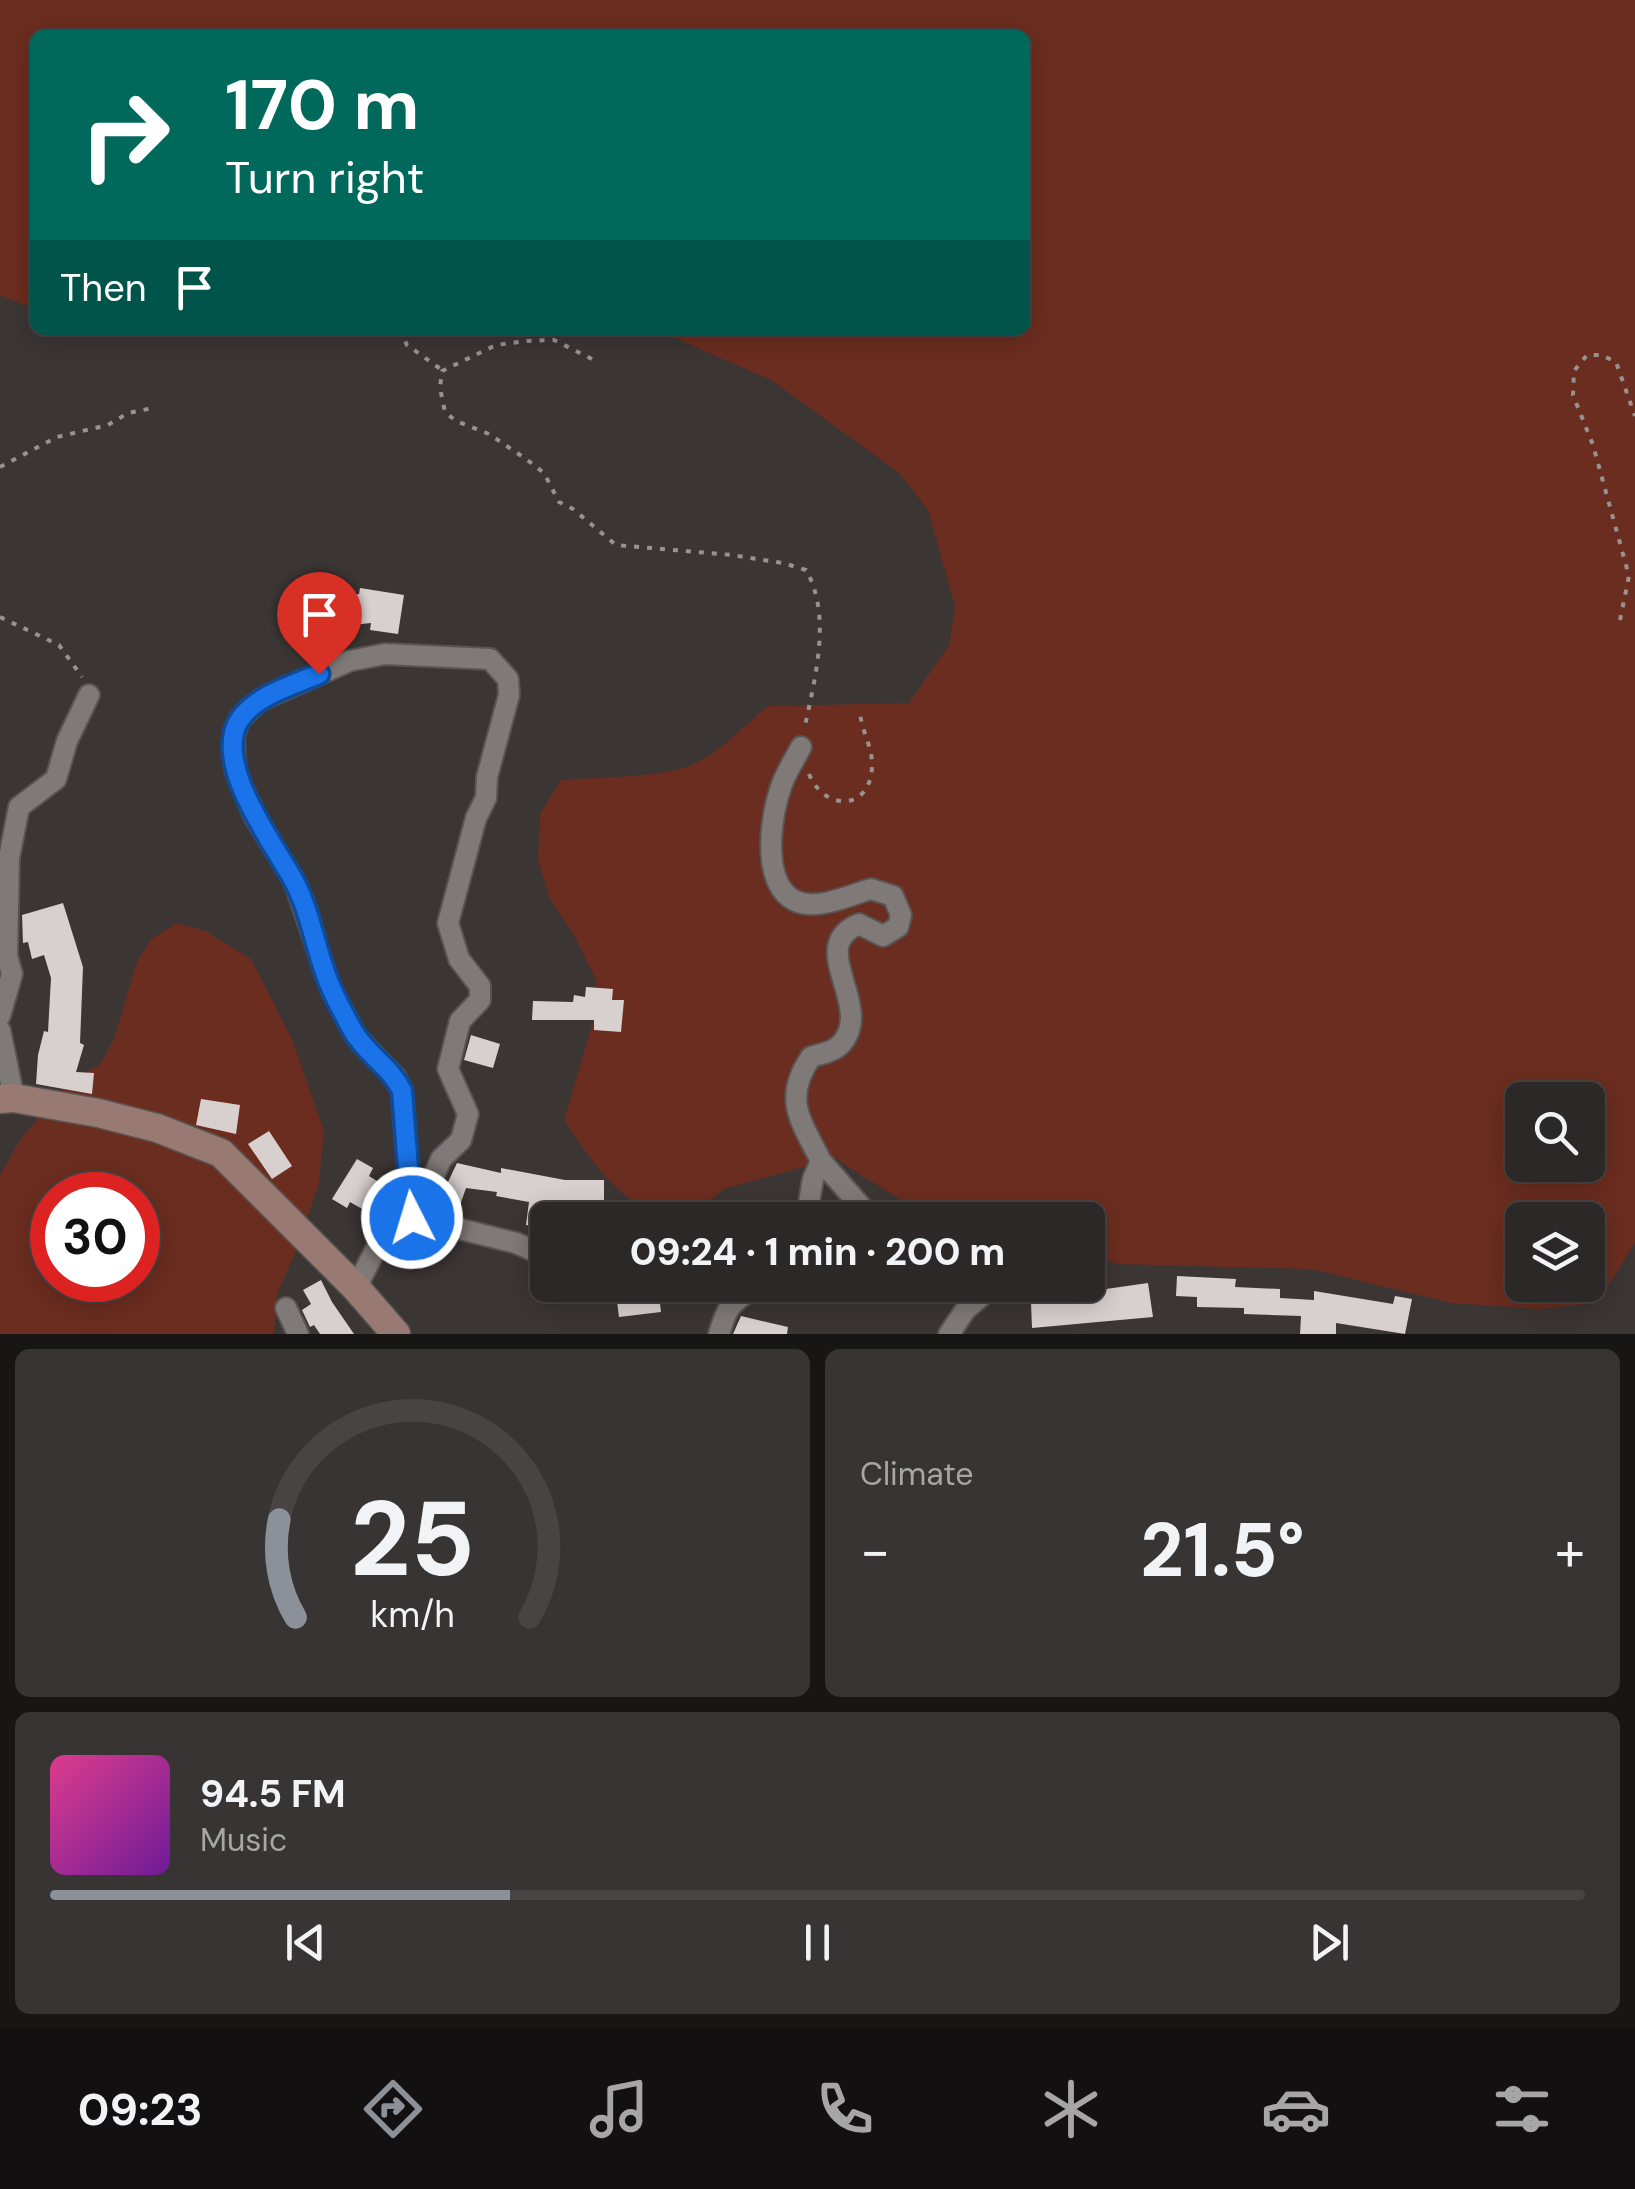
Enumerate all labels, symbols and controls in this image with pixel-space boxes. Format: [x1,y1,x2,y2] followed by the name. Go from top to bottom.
[225,60,419,151] text: 170 m
[60,70,190,200] icon: right
[225,148,424,207] text: Turn right
[167,260,222,315] icon: arrive
[60,263,147,313] text: Then
[277,572,362,675] pin
[292,587,347,642] icon: arrive
[1505,1082,1605,1302] map controls
[1505,1082,1605,1182] button: search
[360,1166,464,1270] position arrow
[30,1172,160,1302] speed limit sign: 30
[1505,1202,1605,1302] button: layers
[630,1227,1005,1277] text: 09:24 · 1 min · 200 m
[860,1453,974,1495] text: Climate
[350,1472,475,1607] text: 25
[1140,1502,1305,1599] text: 21.5°
[860,1515,890,1587] text: −
[1555,1515,1585,1587] text: +
[370,1592,455,1638] text: km/h
[200,1769,346,1819] text: 94.5 FM
[200,1819,287,1861] text: Music
[278,1915,333,1970] icon: previous
[790,1915,845,1970] icon: pause
[1302,1915,1357,1970] icon: next
[358,2074,428,2144] icon: directions
[584,2074,654,2144] icon: music
[810,2074,880,2144] icon: phone
[1036,2074,1106,2144] icon: climate
[1261,2074,1331,2144] icon: car
[1487,2074,1557,2144] icon: filters
[78,2080,203,2139] text: 09:23

